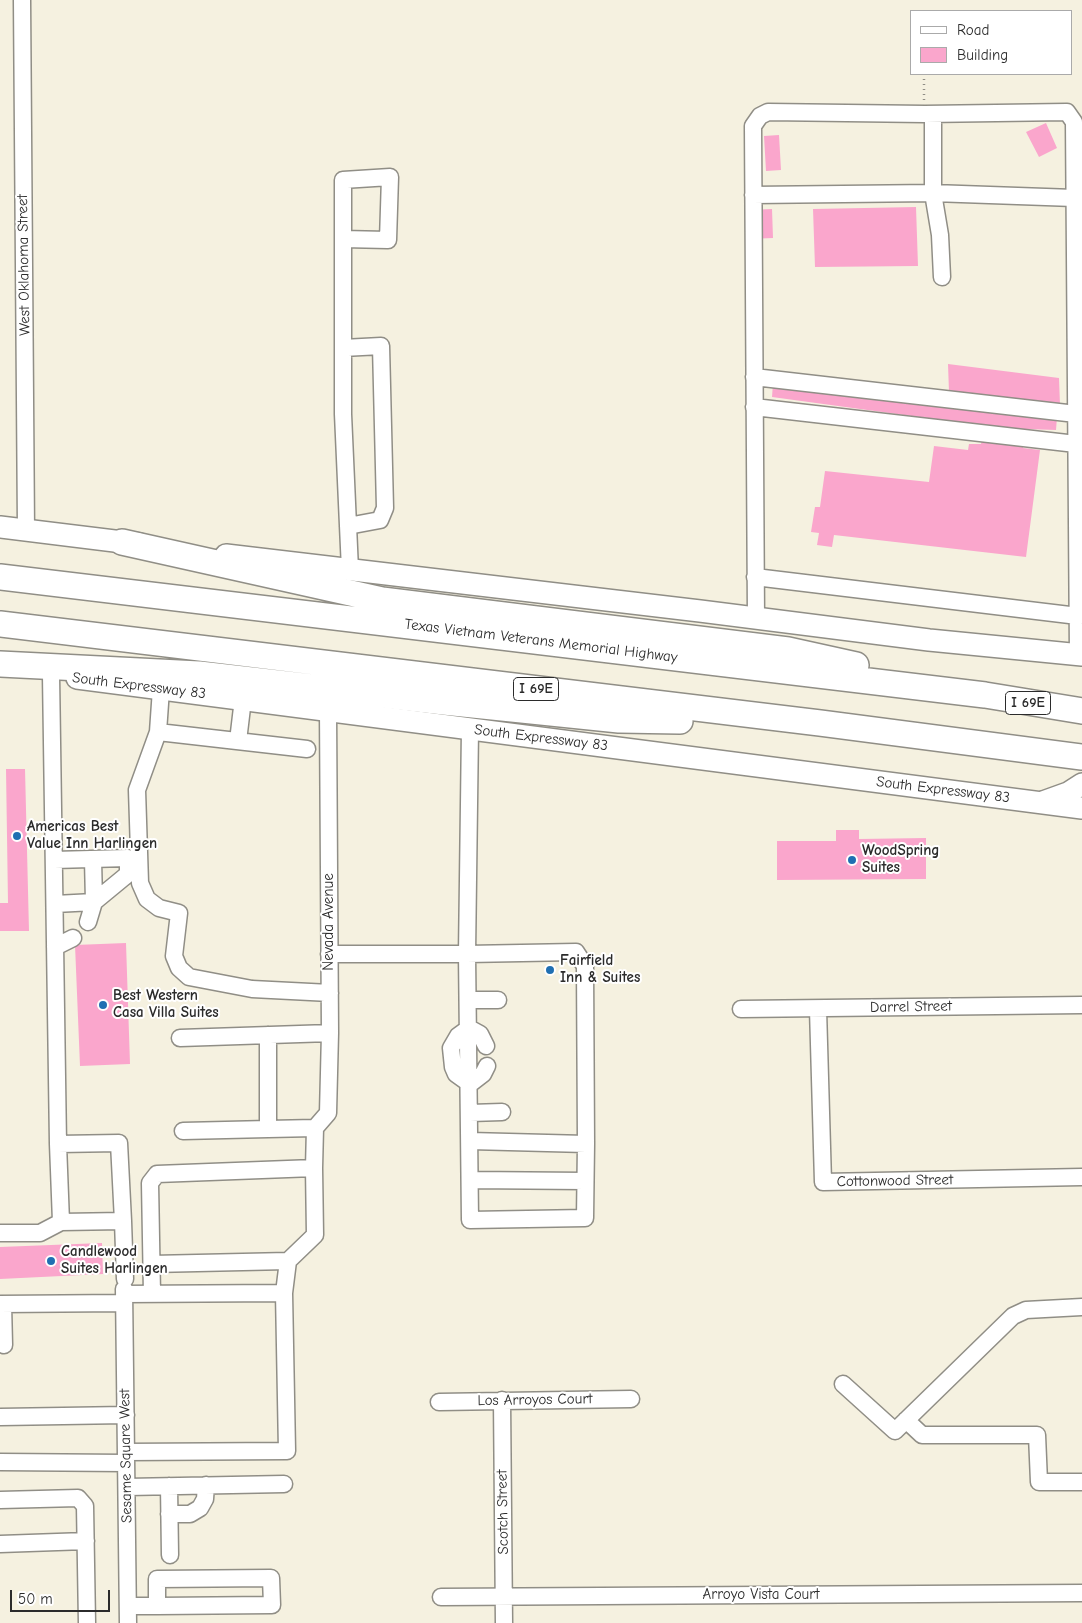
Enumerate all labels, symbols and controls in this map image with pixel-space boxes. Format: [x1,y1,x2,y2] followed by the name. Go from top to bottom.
[910,10,1072,75] legend
[957,21,989,39] text: Road
[957,46,1008,64] text: Building
[14,194,34,336] street label: West Oklahoma Street
[404,615,678,667] street label: Texas Vietnam Veterans Memorial Highway
[71,669,207,703] street label: South Expressway 83
[514,678,558,701] road number: I 69E
[1006,691,1050,714] road number: I 69E
[473,721,609,755] street label: South Expressway 83
[875,773,1011,807] street label: South Expressway 83
[27,818,157,853] place label: Americas Best Value Inn Harlingen
[11,830,23,842] marker: Americas Best Value Inn Harlingen
[862,842,940,877] place label: WoodSpring Suites
[846,854,858,866] marker: WoodSpring Suites
[320,873,338,971] street label: Nevada Avenue
[560,952,640,987] place label: Fairfield Inn & Suites
[544,964,556,976] marker: Fairfield Inn & Suites
[113,987,219,1022] place label: Best Western Casa Villa Suites
[870,997,952,1017] street label: Darrel Street
[97,999,109,1011] marker: Best Western Casa Villa Suites
[837,1171,953,1191] street label: Cottonwood Street
[61,1243,168,1278] place label: Candlewood Suites Harlingen
[45,1255,57,1267] marker: Candlewood Suites Harlingen
[116,1389,136,1523] street label: Sesame Square West
[477,1390,593,1410] street label: Los Arroyos Court
[493,1469,513,1555] street label: Scotch Street
[12,1580,112,1612] scale bar
[703,1586,819,1604] street label: Arroyo Vista Court
[18,1590,53,1608] text: 50 m

